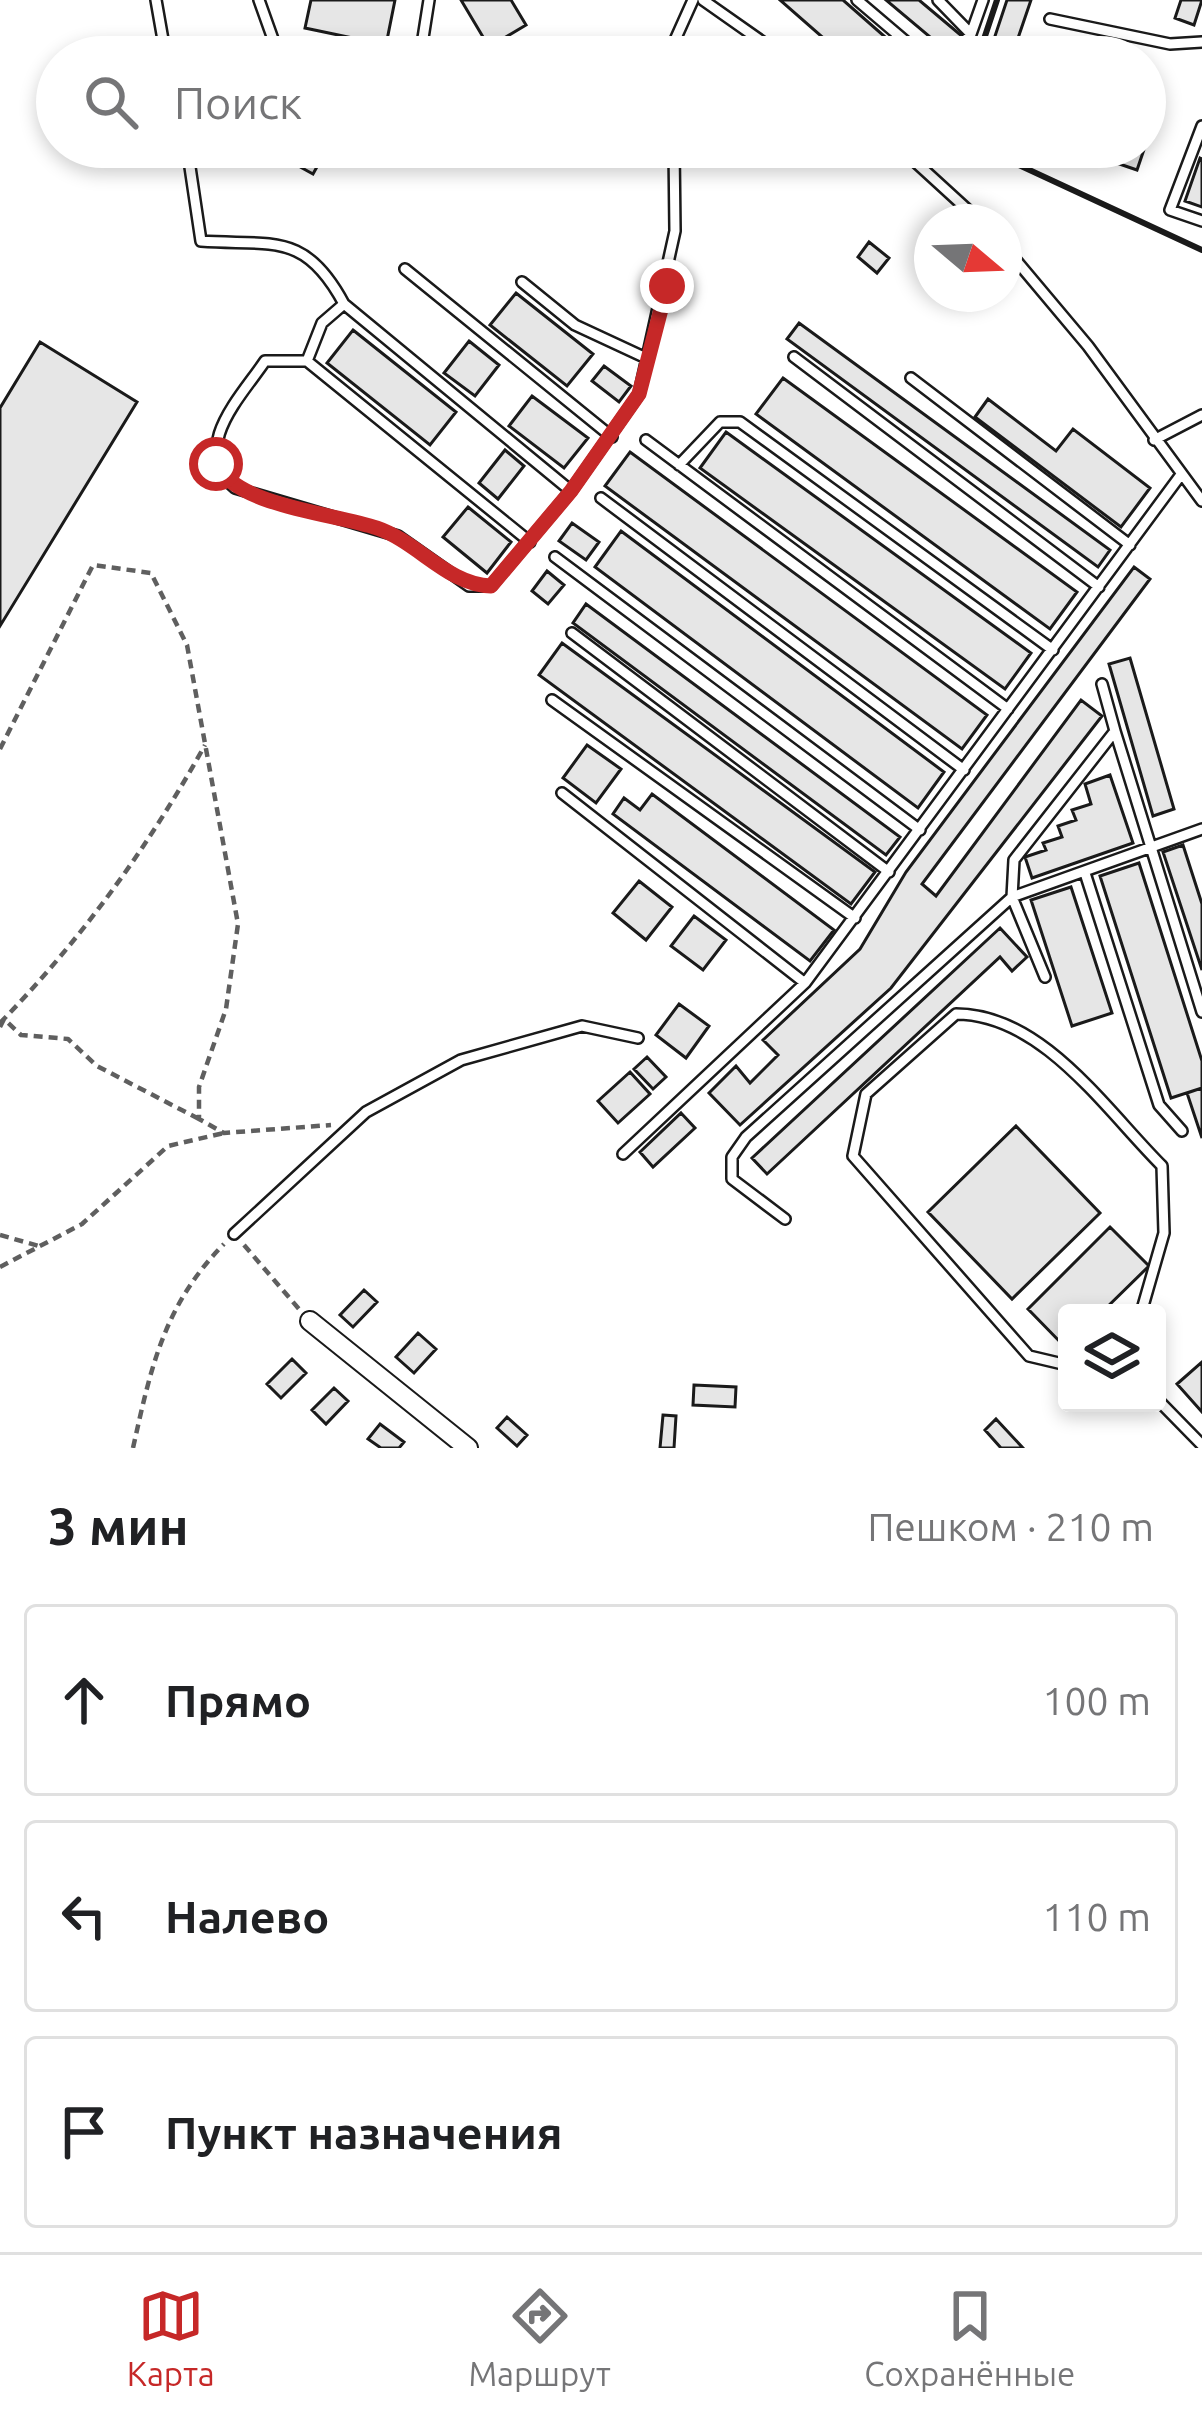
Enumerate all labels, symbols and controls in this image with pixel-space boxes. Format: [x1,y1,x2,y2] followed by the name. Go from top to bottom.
[36,36,1166,168] search box
[78,69,144,135] icon: search
[174,77,302,128] text: Поиск
[914,204,1022,312] north arrow
[640,259,694,313] route end
[189,437,243,491] route start
[1058,1304,1166,1412] map controls
[1058,1304,1166,1412] button: layers
[48,1497,189,1555] text: 3 мин
[867,1505,1154,1548] text: Пешком · 210 m
[51,1667,117,1733] icon: ahead
[165,1675,311,1726] text: Прямо
[1042,1679,1151,1722] text: 100 m
[51,1883,117,1949] icon: left
[165,1891,329,1942] text: Налево
[1042,1895,1151,1938] text: 110 m
[51,2099,117,2165] icon: arrive
[165,2107,563,2158] text: Пункт назначения
[127,2283,215,2392] tab: Карта
[468,2283,611,2392] tab: Маршрут
[864,2283,1075,2392] tab: Сохранённые

